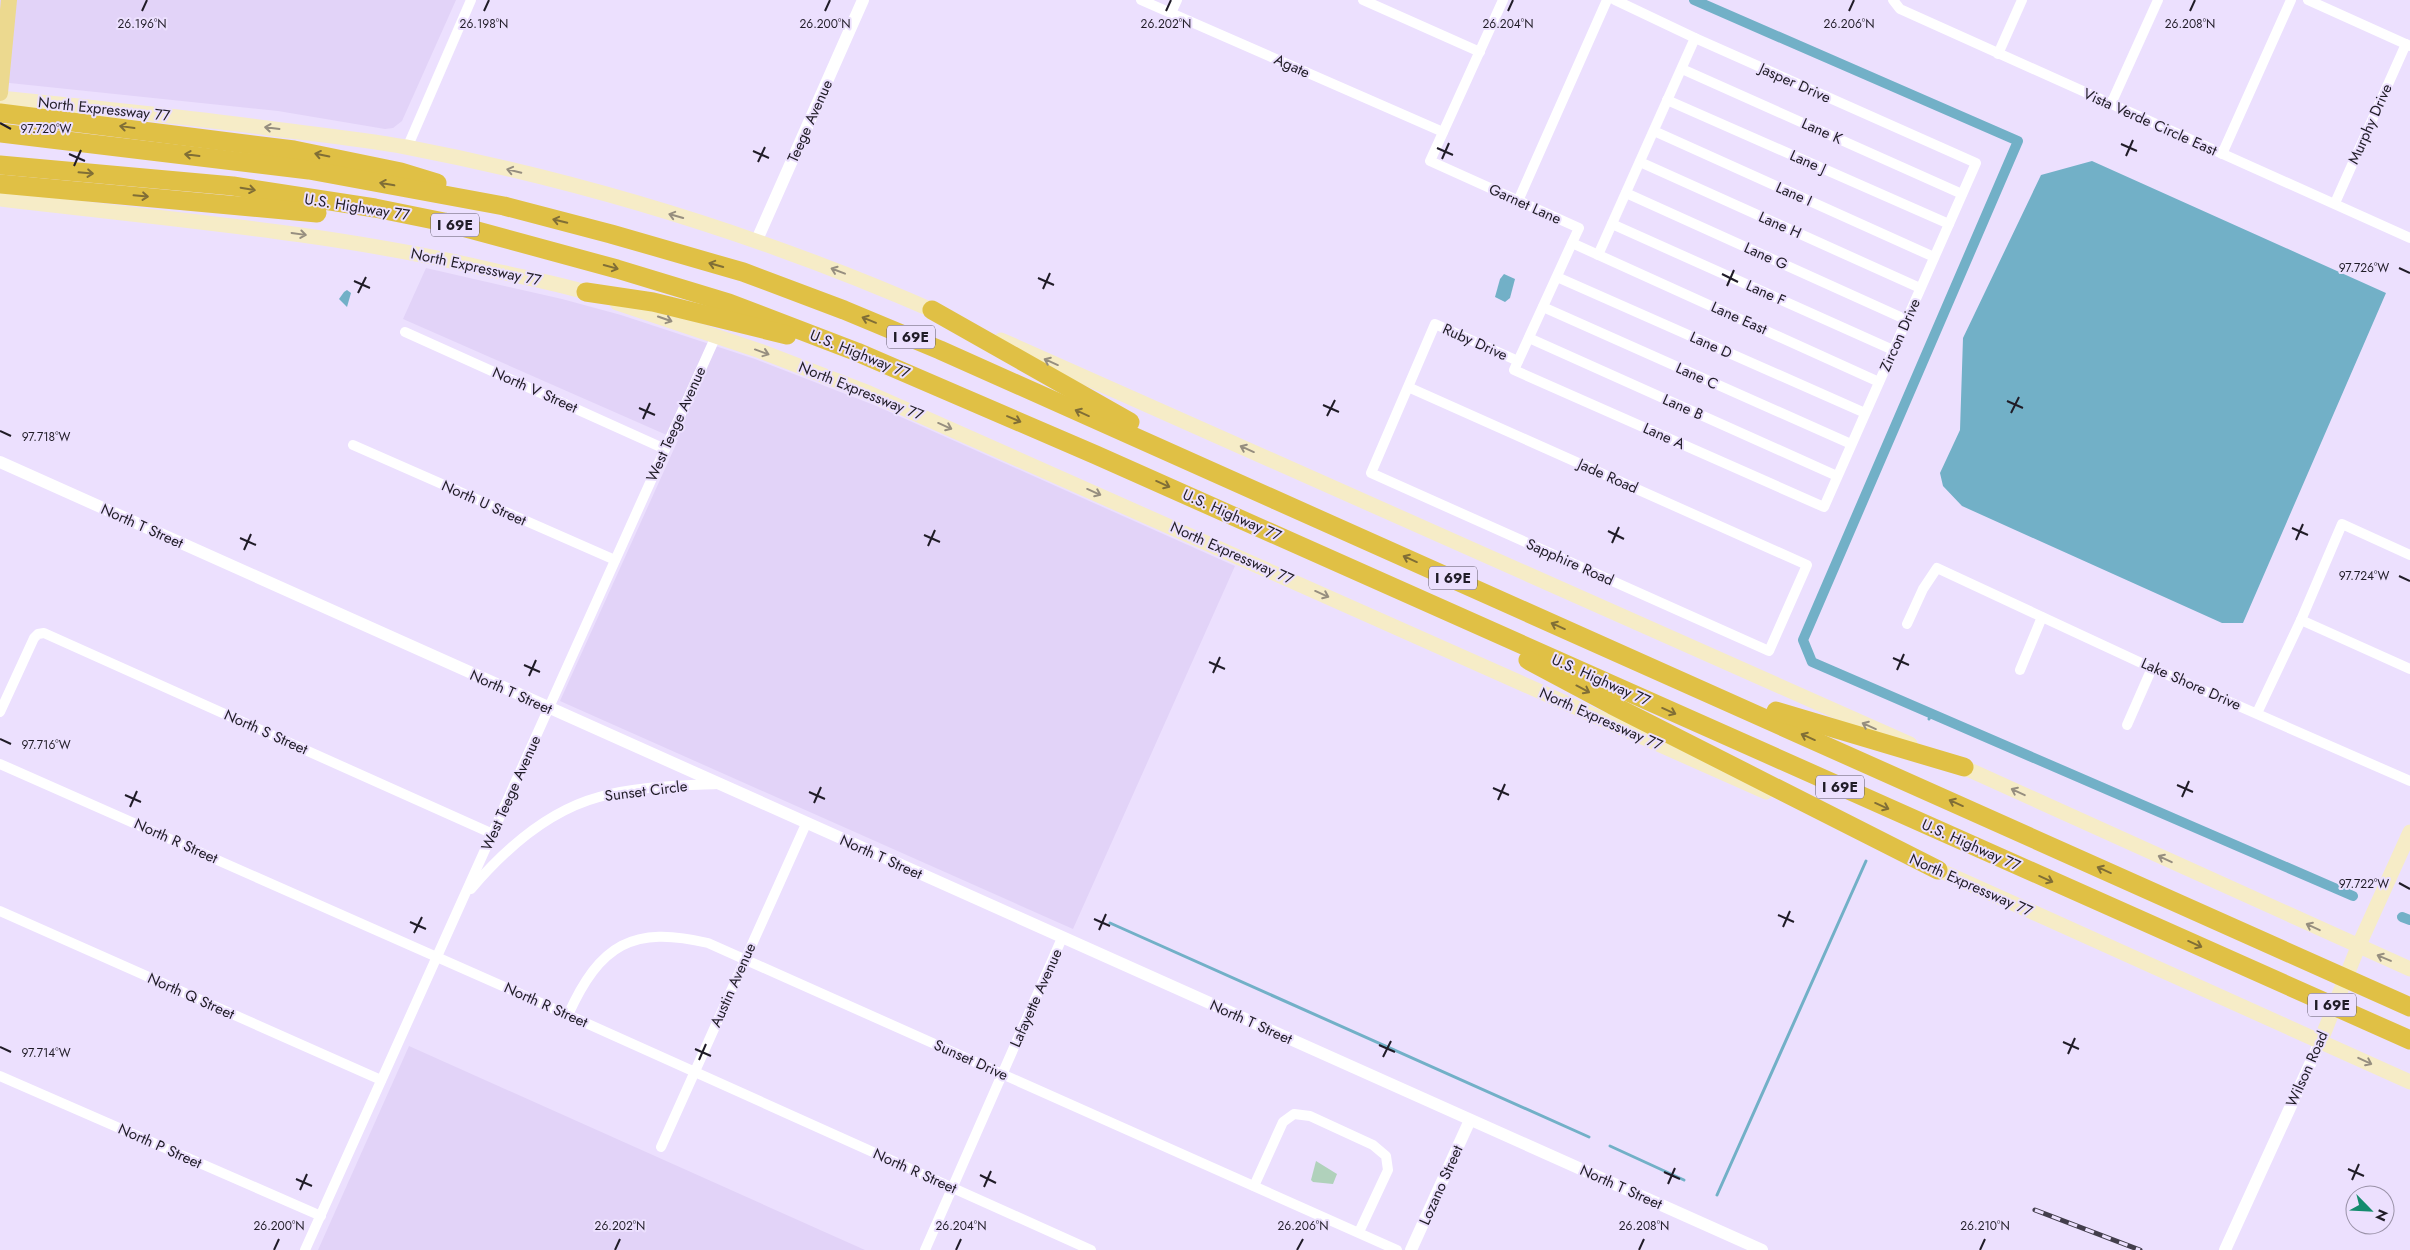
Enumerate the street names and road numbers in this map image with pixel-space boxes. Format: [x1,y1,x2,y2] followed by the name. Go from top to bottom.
[1271,48,1314,84] street label: Agate
[1754,57,1834,109] street label: Jasper Drive
[782,76,838,166] street label: Teege Avenue
[2342,80,2398,168] street label: Murphy Drive
[2079,83,2221,162] street label: Vista Verde Circle East
[37,91,171,127] street label: North Expressway 77
[1798,112,1846,150] street label: Lane K
[1786,144,1830,180] street label: Lane J
[1772,176,1816,212] street label: Lane I
[1485,178,1565,230] street label: Garnet Lane
[303,188,411,226] street label: U.S. Highway 77
[1755,206,1805,244] street label: Lane H
[431,214,479,236] road number: I 69E
[1741,237,1791,275] street label: Lane G
[409,242,543,292] street label: North Expressway 77
[1743,274,1789,312] street label: Lane F
[1874,295,1926,375] street label: Zircon Drive
[1707,296,1771,340] street label: Lane East
[1439,318,1511,366] street label: Ruby Drive
[807,324,914,384] street label: U.S. Highway 77
[887,326,935,348] road number: I 69E
[1686,326,1736,364] street label: Lane D
[795,356,927,426] street label: North Expressway 77
[1672,357,1722,395] street label: Lane C
[489,361,581,419] street label: North V Street
[641,363,711,485] street label: West Teege Avenue
[1659,388,1707,426] street label: Lane B
[1639,417,1689,455] street label: Lane A
[1572,452,1642,499] street label: Jade Road
[438,475,530,532] street label: North U Street
[1179,483,1285,547] street label: U.S. Highway 77
[97,498,187,554] street label: North T Street
[1167,516,1297,590] street label: North Expressway 77
[1523,533,1617,591] street label: Sapphire Road
[1429,566,1477,590] road number: I 69E
[1548,648,1654,712] street label: U.S. Highway 77
[2137,652,2245,716] street label: Lake Shore Drive
[466,664,556,720] street label: North T Street
[1536,682,1666,756] street label: North Expressway 77
[221,704,312,760] street label: North S Street
[476,732,546,854] street label: West Teege Avenue
[603,775,689,807] street label: Sunset Circle
[1816,776,1864,799] road number: I 69E
[131,813,222,869] street label: North R Street
[1918,813,2024,877] street label: U.S. Highway 77
[836,829,926,885] street label: North T Street
[1906,848,2036,922] street label: North Expressway 77
[705,939,761,1031] street label: Austin Avenue
[1004,945,1068,1051] street label: Lafayette Avenue
[144,967,238,1025] street label: North Q Street
[501,977,592,1033] street label: North R Street
[1206,994,1296,1050] street label: North T Street
[2308,994,2356,1016] road number: I 69E
[2280,1027,2334,1111] street label: Wilson Road
[930,1034,1012,1086] street label: Sunset Drive
[115,1118,206,1174] street label: North P Street
[1414,1141,1469,1228] street label: Lozano Street
[870,1143,961,1199] street label: North R Street
[1576,1159,1666,1215] street label: North T Street

